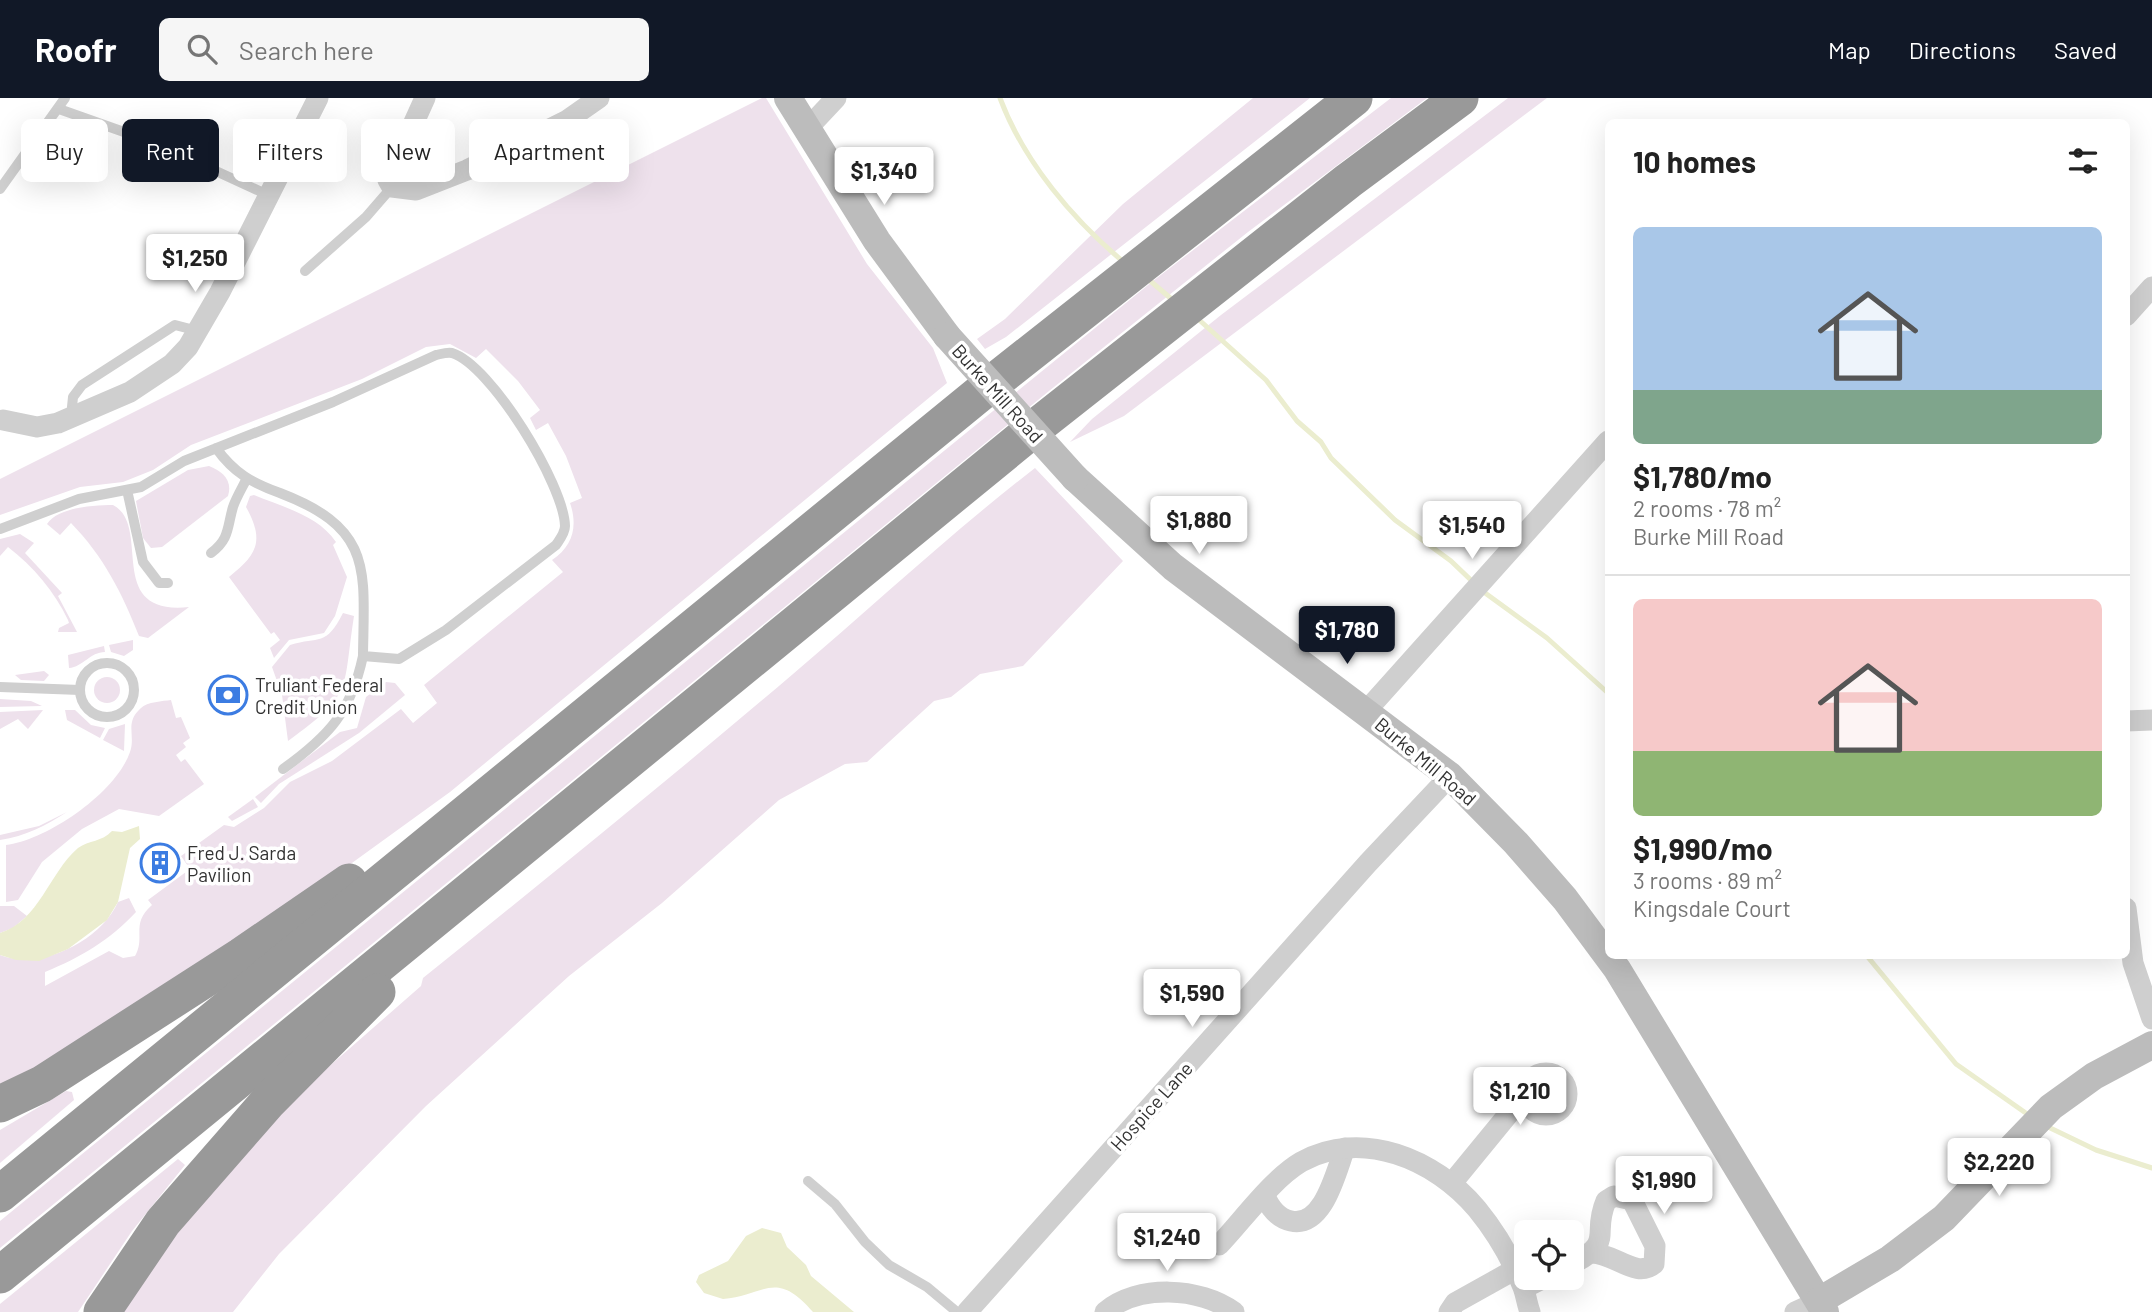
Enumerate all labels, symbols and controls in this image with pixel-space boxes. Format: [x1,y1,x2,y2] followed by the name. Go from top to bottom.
[159,18,649,81] search box
[35,29,117,69] text: Roofr
[183,30,221,68] icon: search
[239,34,374,65] text: Search here
[1828,35,1871,64] text: Map
[1909,35,2016,64] text: Directions
[2054,35,2117,64] text: Saved
[21,119,108,182] chip: Buy
[122,119,219,182] chip: Rent
[233,119,347,182] chip: Filters
[361,119,455,182] chip: New
[469,119,629,182] chip: Apartment
[2064,142,2102,180] icon: filters
[1633,143,1756,179] text: 10 homes
[827,148,941,207] pin: $1,340
[851,156,917,184] text: $1,340
[138,234,252,294] pin: $1,250
[162,243,228,271] text: $1,250
[1805,273,1931,399] icon: home
[948,339,1048,447] street label: Burke Mill Road
[1633,458,1772,494] text: $1,780/mo
[1633,494,1781,522] text: 2 rooms · 78 m²
[1142,496,1256,556] pin: $1,880
[1415,502,1529,561] pin: $1,540
[1166,505,1232,533] text: $1,880
[1439,510,1505,538] text: $1,540
[1633,522,1784,550] text: Burke Mill Road
[1290,606,1404,666] pin: $1,780
[1315,615,1379,643] text: $1,780
[1805,645,1931,771] icon: home
[255,673,383,718] place label: Truliant Federal Credit Union
[207,674,249,716] bank icon: Truliant Federal Credit Union
[1371,712,1481,810] street label: Burke Mill Road
[1633,830,1773,866] text: $1,990/mo
[187,841,296,886] place label: Fred J. Sarda Pavilion
[139,842,181,884] building icon: Fred J. Sarda Pavilion
[1633,866,1782,894] text: 3 rooms · 89 m²
[1633,894,1791,922] text: Kingsdale Court
[1135,970,1249,1029] pin: $1,590
[1159,978,1225,1006] text: $1,590
[1105,1057,1197,1155] street label: Hospice Lane
[1463,1068,1577,1127] pin: $1,210
[1489,1076,1551,1104] text: $1,210
[1942,1138,2056,1198] pin: $2,220
[1963,1147,2035,1175] text: $2,220
[1607,1156,1721,1216] pin: $1,990
[1632,1165,1696,1193] text: $1,990
[1110,1214,1224,1273] pin: $1,240
[1514,1220,1584,1290] map controls
[1514,1220,1584,1290] button: locate
[1133,1222,1201,1250] text: $1,240

